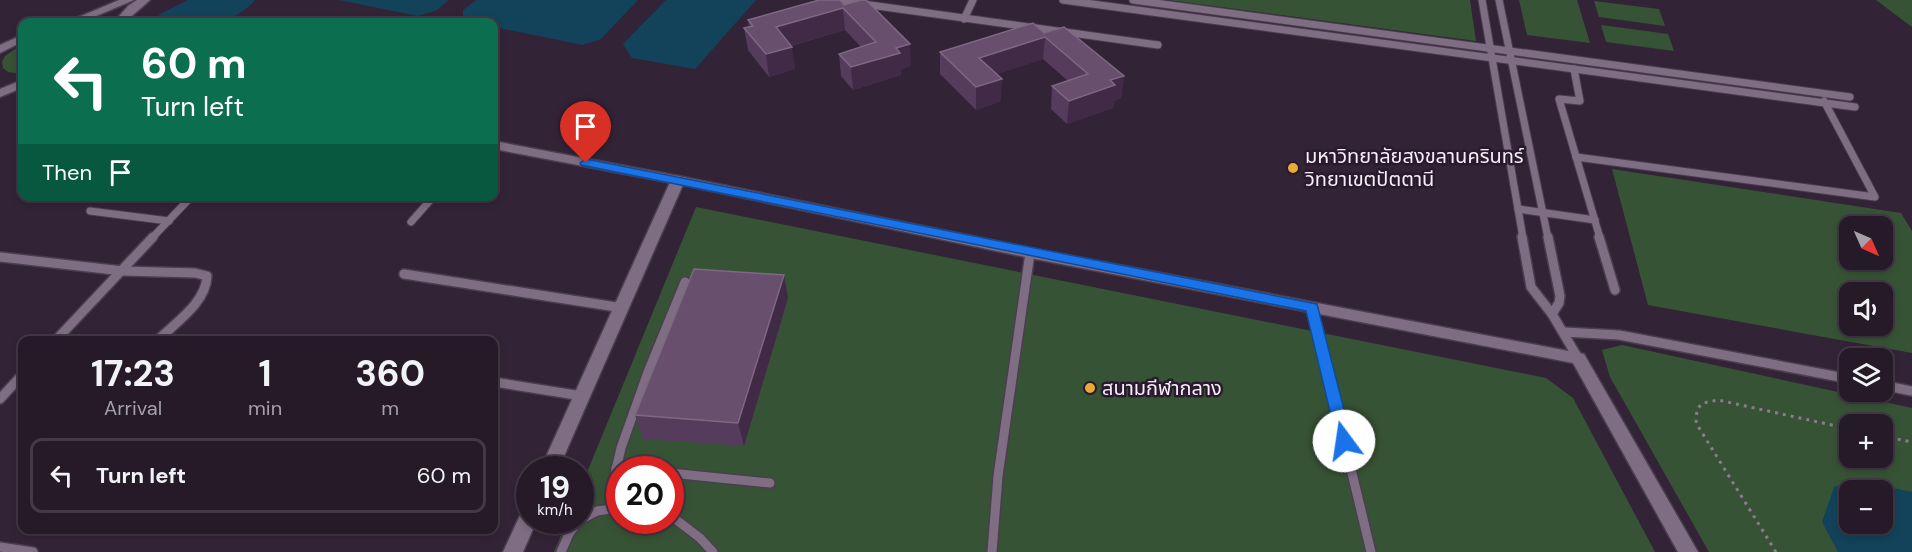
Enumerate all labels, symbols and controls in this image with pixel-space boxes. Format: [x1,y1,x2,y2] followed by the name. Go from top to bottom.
[141,36,247,91] text: 60 m
[42,42,120,120] icon: left
[141,89,244,124] text: Turn left
[560,101,611,163] pin
[569,110,602,143] icon: arrive
[1304,143,1525,192] place label: มหาวิทยาลัยสงขลานครินทร์ วิทยาเขตปัตตานี
[104,156,137,189] icon: arrive
[42,158,92,187] text: Then
[1286,161,1300,175] marker: มหาวิทยาลัยสงขลานครินทร์ วิทยาเขตปัตตานี
[1839,216,1893,270] north arrow
[1839,216,1893,534] map controls
[1839,282,1893,336] button: sound
[1839,348,1893,402] button: layers
[91,350,175,397] text: 17:23
[259,350,272,397] text: 1
[355,350,425,397] text: 360
[1102,375,1222,401] place label: สนามกีฬากลาง
[1083,381,1097,395] marker: สนามกีฬากลาง
[104,395,162,421] text: Arrival
[248,395,282,421] text: min
[381,395,399,421] text: m
[1312,409,1376,473] position arrow
[1839,414,1893,468] button: +
[606,456,684,534] speed limit sign: 20
[45,459,78,492] icon: left
[96,461,186,490] text: Turn left
[417,461,471,490] text: 60 m
[540,468,570,507] text: 19
[1839,480,1893,534] button: −
[537,500,573,520] text: km/h

